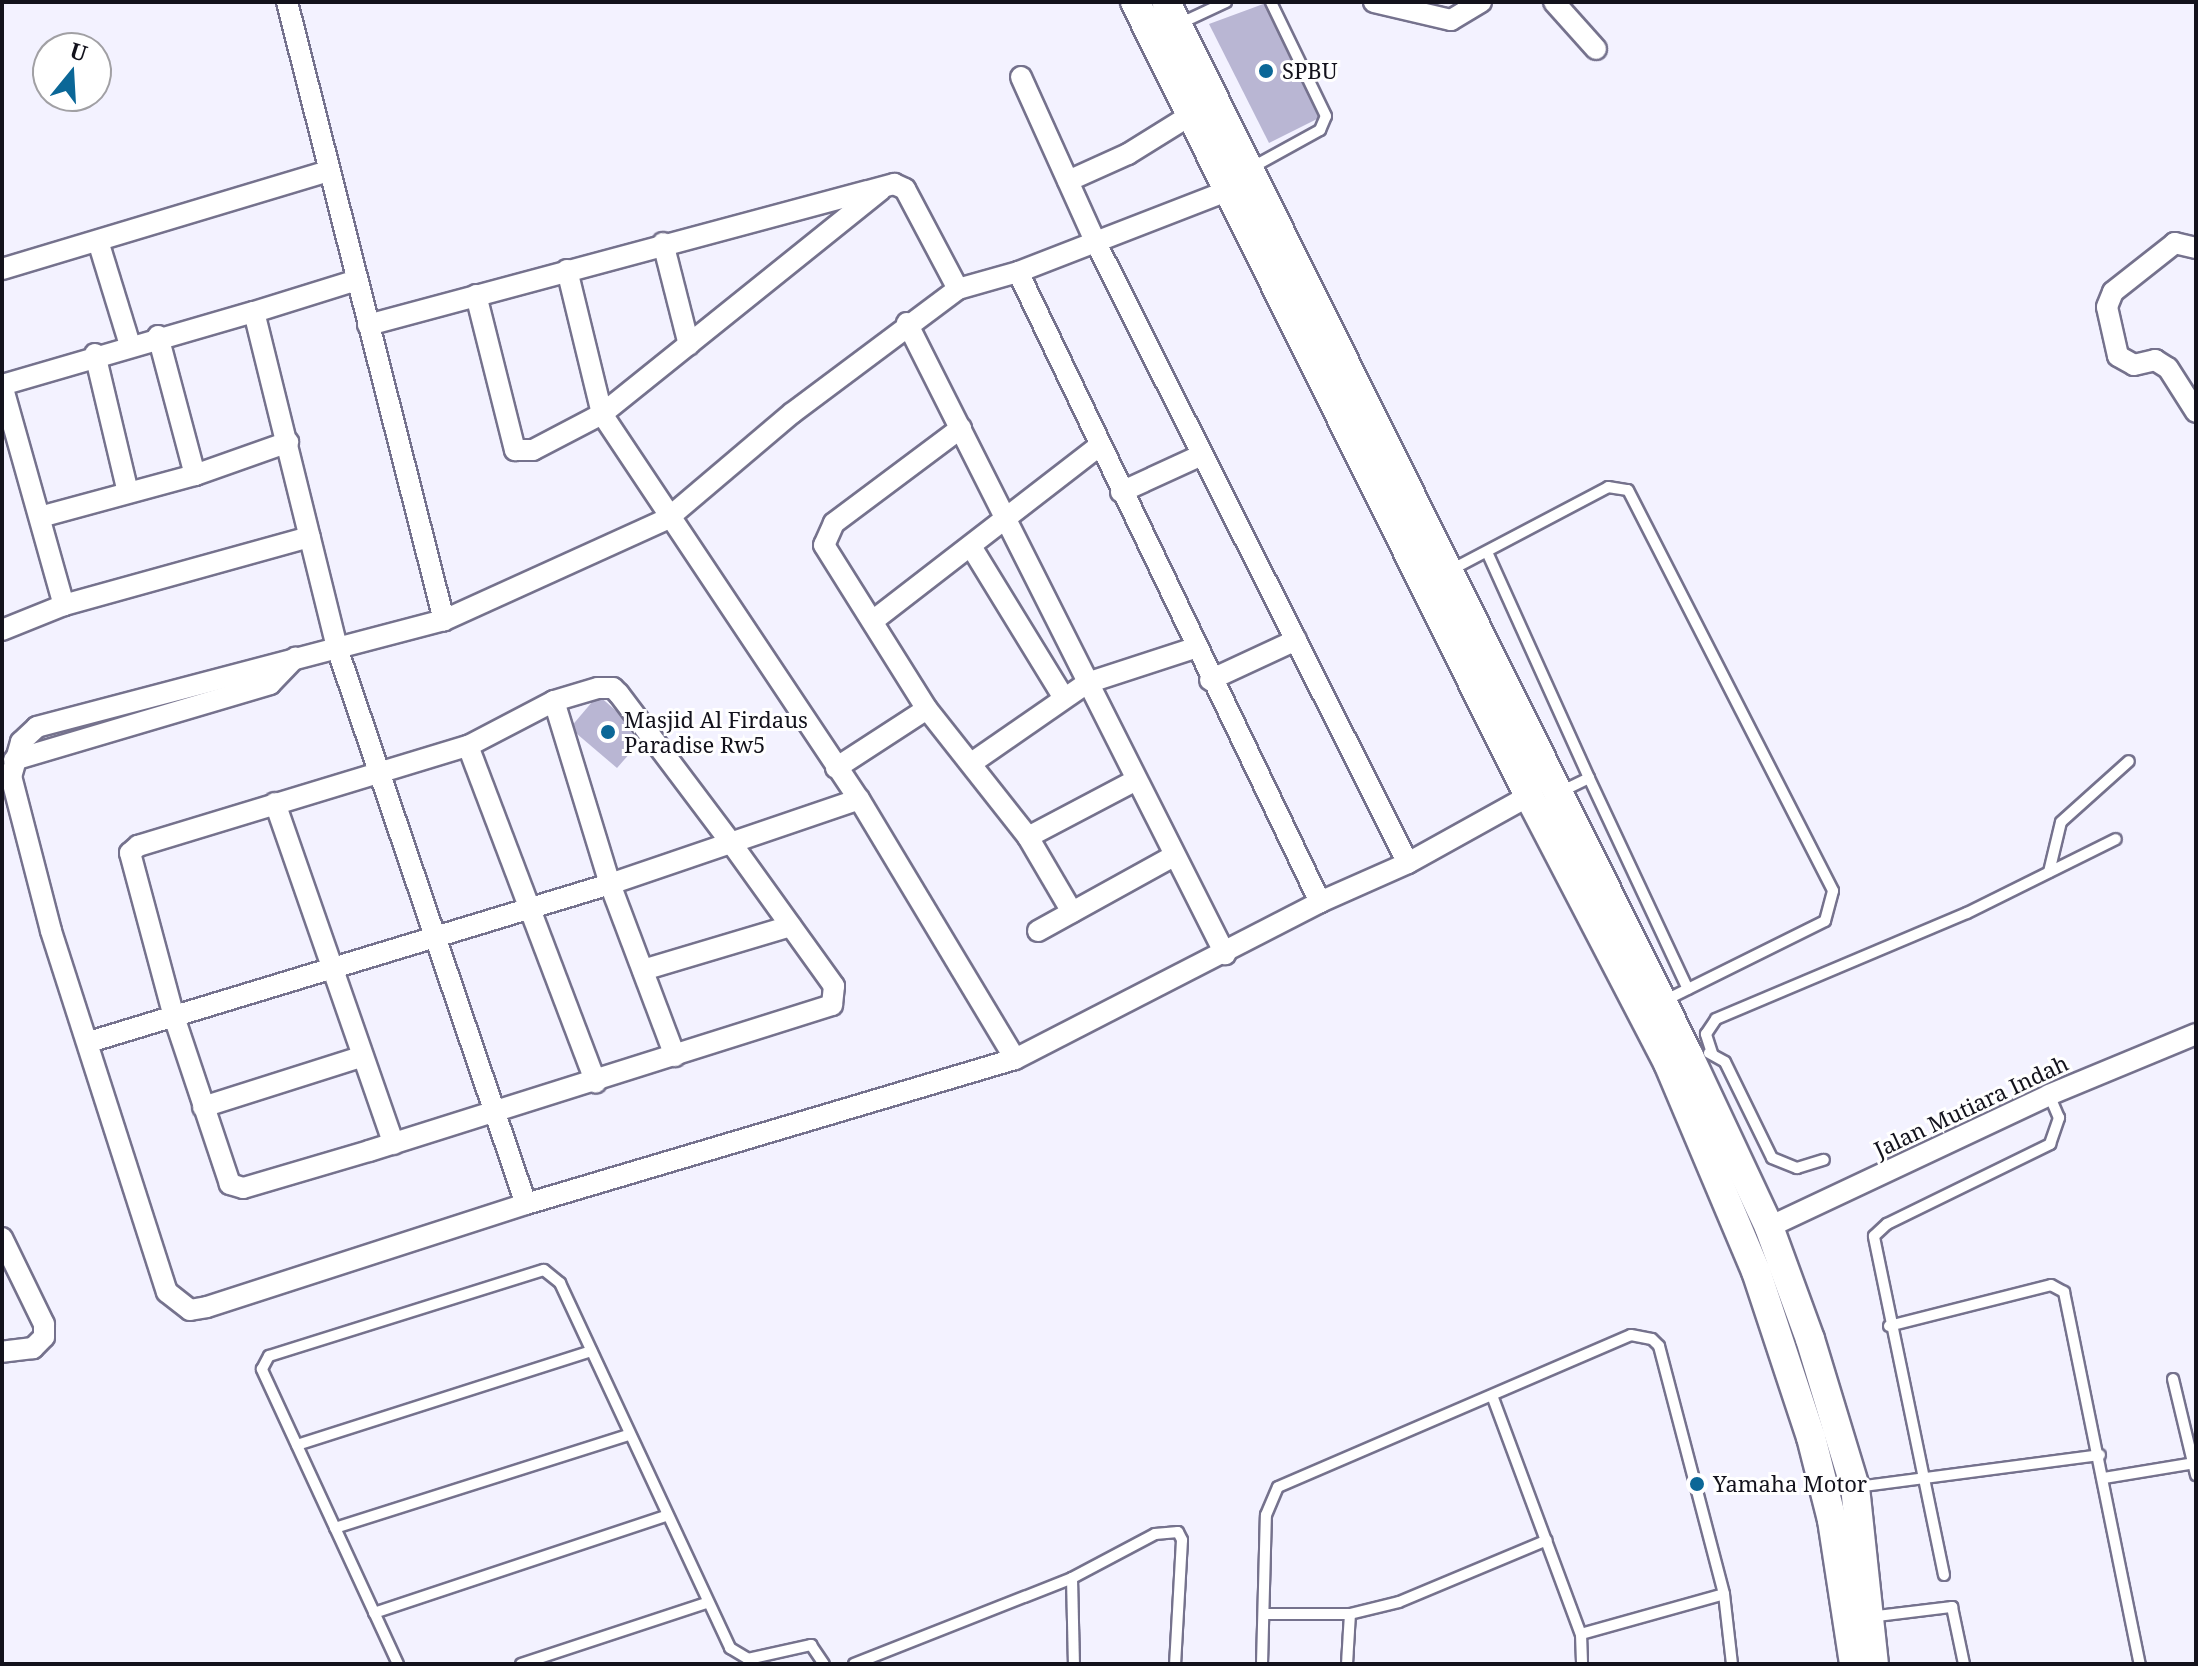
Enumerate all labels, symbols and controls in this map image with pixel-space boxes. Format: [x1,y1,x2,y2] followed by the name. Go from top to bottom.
[32,32,112,112] north arrow
[66,34,91,68] text: U
[1282,58,1337,84] place label: SPBU
[1257,62,1275,80] marker: SPBU
[624,706,808,758] place label: Masjid Al Firdaus Paradise Rw5
[599,723,617,741] marker: Masjid Al Firdaus Paradise Rw5
[1870,1049,2072,1163] street label: Jalan Mutiara Indah
[1713,1471,1867,1497] place label: Yamaha Motor
[1688,1475,1706,1493] marker: Yamaha Motor

